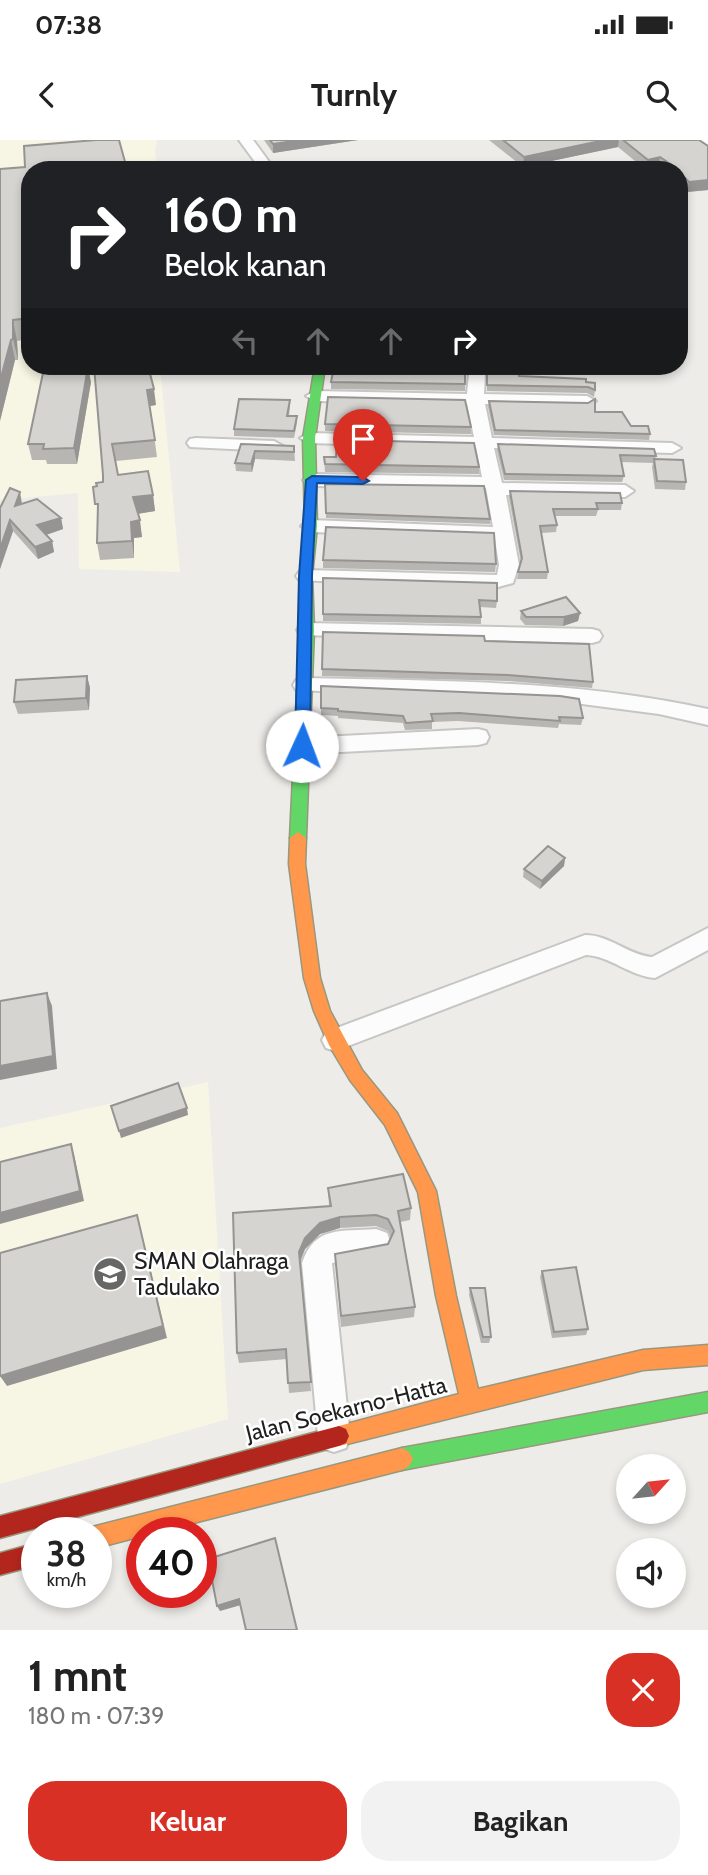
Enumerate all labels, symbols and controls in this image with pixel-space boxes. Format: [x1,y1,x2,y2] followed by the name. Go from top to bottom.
[35,9,102,41] text: 07:38
[311,75,397,114] text: Turnly
[28,76,66,114] icon: back
[642,76,680,114] icon: search
[164,185,298,244] text: 160 m
[49,189,140,280] icon: right
[164,245,327,284] text: Belok kanan
[226,322,264,360] icon: left
[299,322,337,360] icon: ahead
[372,322,410,360] icon: ahead
[445,322,483,360] icon: right
[333,409,393,481] pin
[344,420,382,458] icon: arrive
[265,709,339,783] position arrow
[134,1247,289,1301] place label: SMAN Olahraga Tadulako
[91,1255,129,1293] school or university icon: SMAN Olahraga Tadulako
[242,1370,449,1448] street label: Jalan Soekarno-Hatta
[616,1454,686,1524] north arrow
[616,1454,686,1608] map controls
[126,1517,217,1608] speed limit sign: 40
[46,1532,87,1575] text: 38
[616,1538,686,1608] button: sound
[47,1569,86,1591] text: km/h
[28,1650,127,1702] text: 1 mnt
[606,1653,680,1727] button: close
[28,1702,164,1730] text: 180 m · 07:39
[28,1781,347,1861] button: Keluar
[361,1781,680,1861] button: Bagikan

